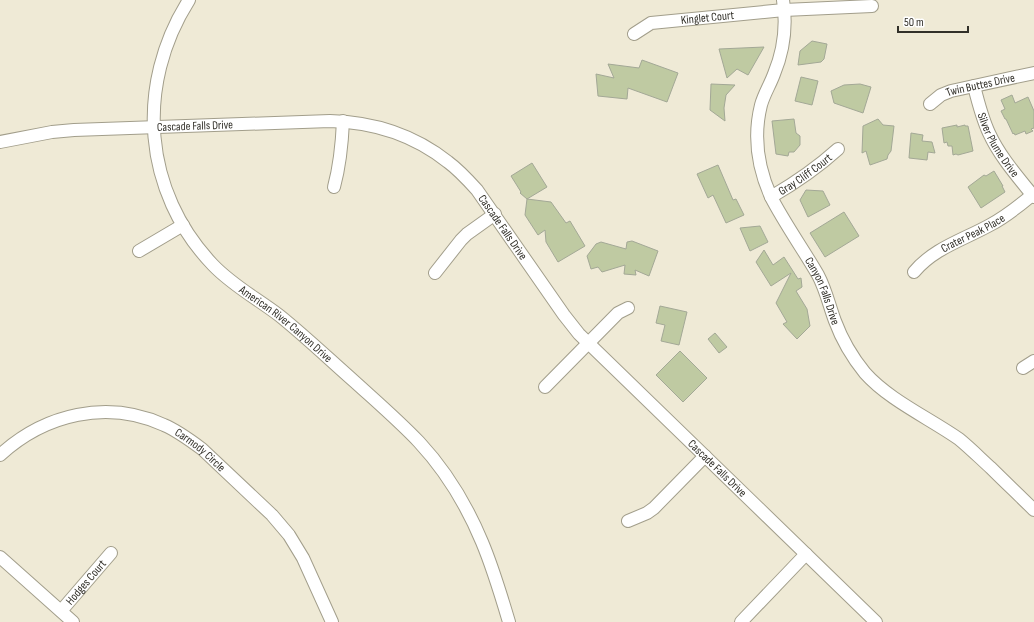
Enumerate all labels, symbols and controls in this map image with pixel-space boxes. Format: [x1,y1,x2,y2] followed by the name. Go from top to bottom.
[680,7,735,28] street label: Kinglet Court
[898,8,968,34] scale bar
[904,15,924,30] text: 50 m
[944,70,1016,100] street label: Twin Buttes Drive
[974,111,1023,180] street label: Silver Plume Drive
[157,117,233,135] street label: Cascade Falls Drive
[775,150,835,198] street label: Gray Cliff Court
[475,192,531,263] street label: Cascade Falls Drive
[938,210,1008,256] street label: Crater Peak Place
[801,254,843,327] street label: Canyon Falls Drive
[235,282,336,366] street label: American River Canyon Drive
[172,425,229,475] street label: Carmody Circle
[685,436,750,500] street label: Cascade Falls Drive
[62,556,110,608] street label: Hodges Court

